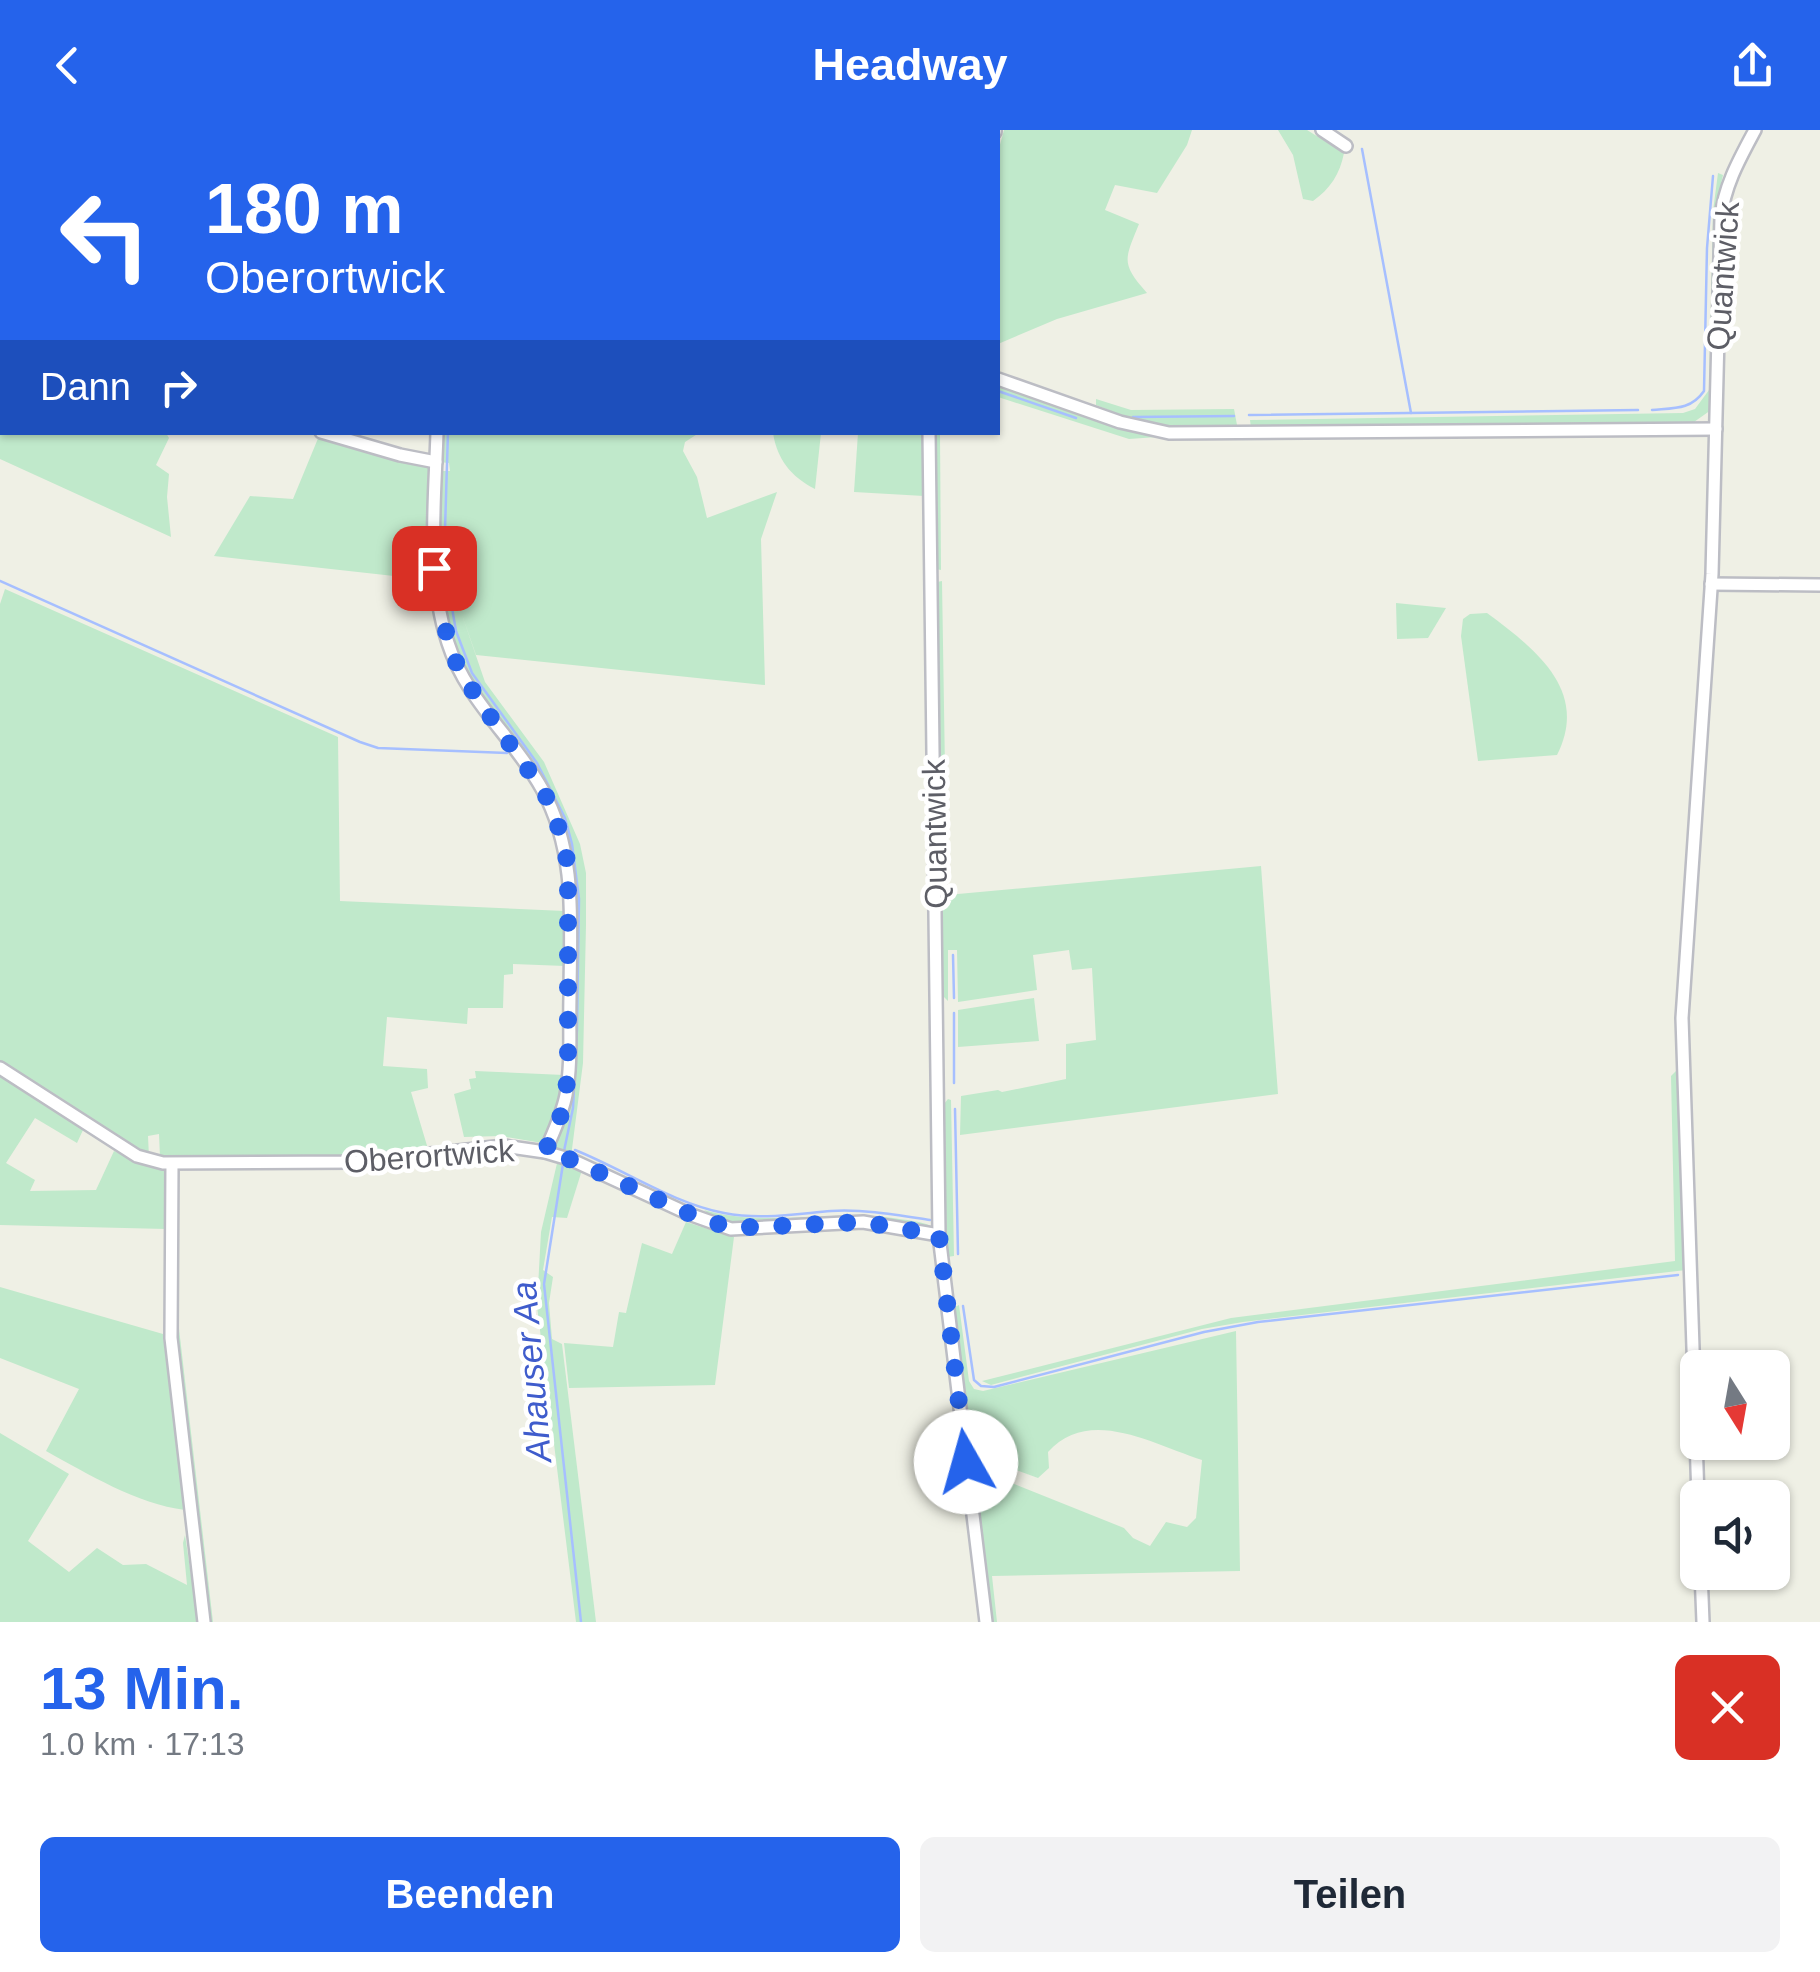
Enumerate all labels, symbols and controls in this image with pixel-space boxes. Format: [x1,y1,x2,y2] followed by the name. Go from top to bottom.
[40,38,95,93] icon: back
[1725,38,1780,93] icon: share
[812,39,1008,90] text: Headway
[40,170,170,300] icon: left
[205,170,403,248] text: 180 m
[1700,199,1746,352] street label: Quantwick
[205,252,445,303] text: Oberortwick
[151,360,206,415] icon: right
[40,366,131,408] text: Dann
[392,526,477,611] pin
[407,541,462,596] icon: arrive
[916,758,954,909] street label: Quantwick
[343,1132,516,1180] street label: Oberortwick
[504,1280,559,1466] water label: Ahauser Aa
[1680,1350,1790,1460] north arrow
[1680,1350,1790,1590] map controls
[914,1410,1018,1514] position arrow
[1680,1480,1790,1590] button: sound
[40,1655,243,1722] text: 13 Min.
[1675,1655,1780,1760] button: close
[40,1726,245,1762] text: 1.0 km · 17:13
[40,1837,900,1952] button: Beenden
[920,1837,1780,1952] button: Teilen

